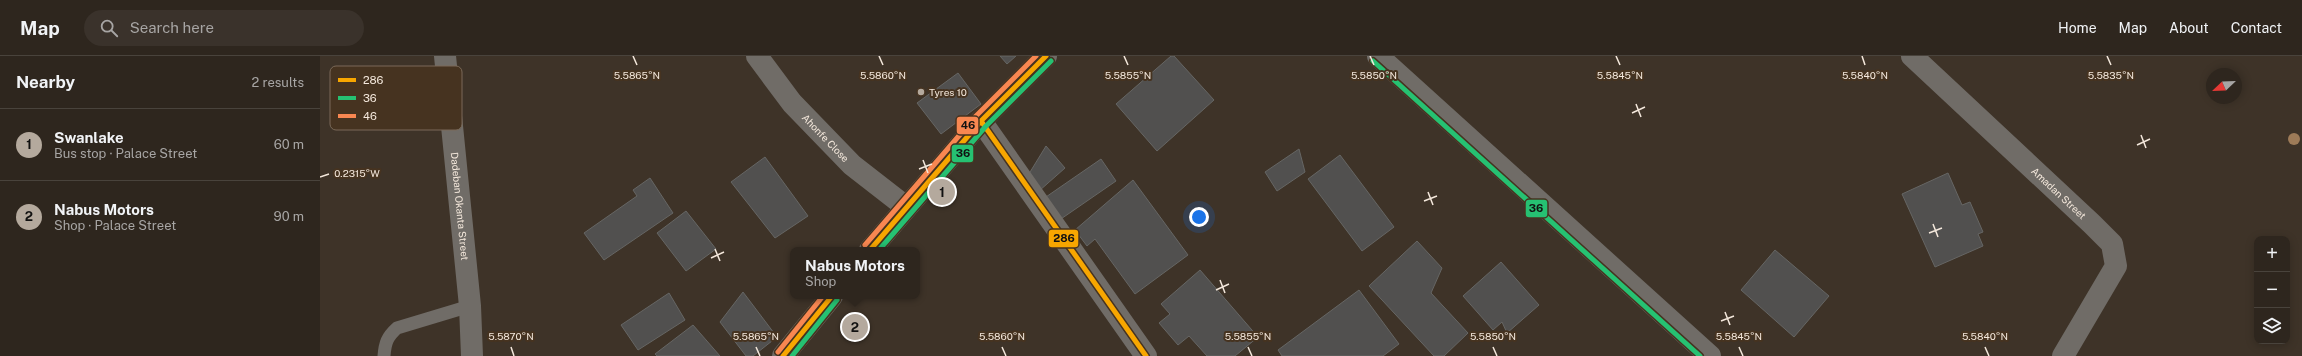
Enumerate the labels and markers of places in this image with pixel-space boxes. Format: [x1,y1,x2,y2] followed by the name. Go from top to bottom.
[929,86,967,98] place label: Tyres 10
[916,87,926,97] marker: Tyres 10
[929,177,955,207] pin: 1
[842,312,868,342] pin: 2

